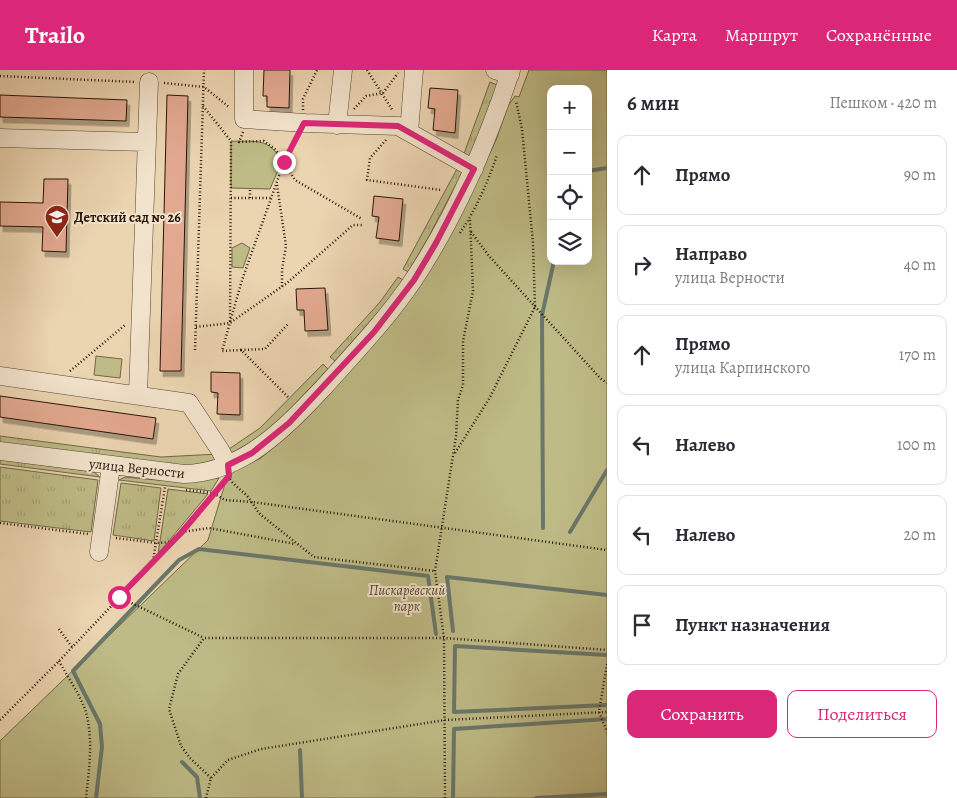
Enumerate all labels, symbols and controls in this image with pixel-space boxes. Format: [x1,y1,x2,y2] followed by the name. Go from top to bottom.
[25,19,85,51] text: Trailo
[652,23,697,47] text: Карта
[725,23,798,47] text: Маршрут
[826,23,932,47] text: Сохранённые
[547,85,592,265] map controls
[547,85,592,130] button: +
[627,89,679,117] text: 6 мин
[829,92,937,114] text: Пешком · 420 m
[547,130,592,175] button: −
[273,151,296,174] route end
[628,161,656,189] icon: ahead
[675,162,730,188] text: Прямо
[904,164,936,186] text: 90 m
[547,175,592,220] button: locate
[44,204,70,238] school or university icon: Детский сад № 26
[74,208,181,227] place label: Детский сад № 26
[547,220,592,265] button: layers
[675,241,747,267] text: Направо
[628,251,656,279] icon: right
[904,254,936,276] text: 40 m
[675,267,785,289] text: улица Верности
[675,331,730,357] text: Прямо
[628,341,656,369] icon: ahead
[899,344,936,366] text: 170 m
[675,357,810,379] text: улица Карпинского
[628,431,656,459] icon: left
[675,432,735,458] text: Налево
[897,434,936,456] text: 100 m
[87,454,186,483] street label: улица Верности
[628,521,656,549] icon: left
[675,522,735,548] text: Налево
[903,524,936,546] text: 20 m
[369,581,445,616] park label: Пискарёвский парк
[108,586,131,609] route start
[628,611,656,639] icon: arrive
[675,612,830,638] text: Пункт назначения
[627,690,777,738] button: Сохранить
[787,690,937,738] button: Поделиться

